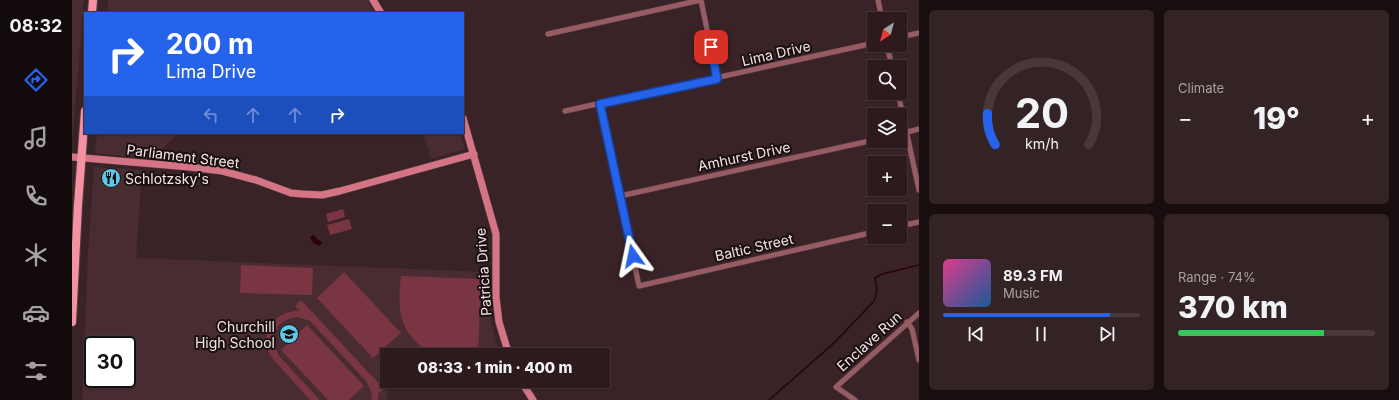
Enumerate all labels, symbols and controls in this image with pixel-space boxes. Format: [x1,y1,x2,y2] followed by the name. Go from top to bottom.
[867,12,907,52] north arrow
[867,12,907,244] map controls
[10,15,62,36] text: 08:32
[166,27,254,61] text: 200 m
[100,28,152,80] icon: right
[694,30,728,64] pin
[700,36,722,58] icon: arrive
[740,37,812,69] street label: Lima Drive
[867,60,907,100] button: search
[166,61,256,82] text: Lima Drive
[22,66,50,94] icon: directions
[1178,80,1224,96] text: Climate
[1014,88,1069,138] text: 20
[1253,100,1300,136] text: 19°
[200,104,222,126] icon: left
[242,104,264,126] icon: ahead
[284,104,306,126] icon: ahead
[326,104,348,126] icon: right
[1178,105,1193,131] text: −
[1360,105,1375,131] text: +
[867,108,907,148] button: layers
[22,124,50,152] icon: music
[1025,135,1058,152] text: km/h
[696,138,792,174] street label: Amhurst Drive
[126,141,241,171] street label: Parliament Street
[867,156,907,196] button: +
[100,167,122,189] restaurant icon: Schlotzsky's
[125,170,209,187] place label: Schlotzsky's
[22,182,50,210] icon: phone
[867,204,907,244] button: −
[471,227,495,317] street label: Patricia Drive
[713,230,795,264] street label: Baltic Street
[612,235,654,277] position arrow
[22,241,50,269] icon: climate
[1003,266,1063,285] text: 89.3 FM
[1178,269,1256,285] text: Range · 74%
[1003,285,1040,301] text: Music
[1178,289,1288,325] text: 370 km
[22,299,50,327] icon: car
[833,308,905,374] street label: Enclave Run
[195,318,275,351] place label: Churchill High School
[278,323,300,345] school or university icon: Churchill High School
[965,323,987,345] icon: previous
[1030,323,1052,345] icon: pause
[1096,323,1118,345] icon: next
[84,336,136,388] speed limit sign: 30
[22,357,50,385] icon: filters
[418,358,572,377] text: 08:33 · 1 min · 400 m

